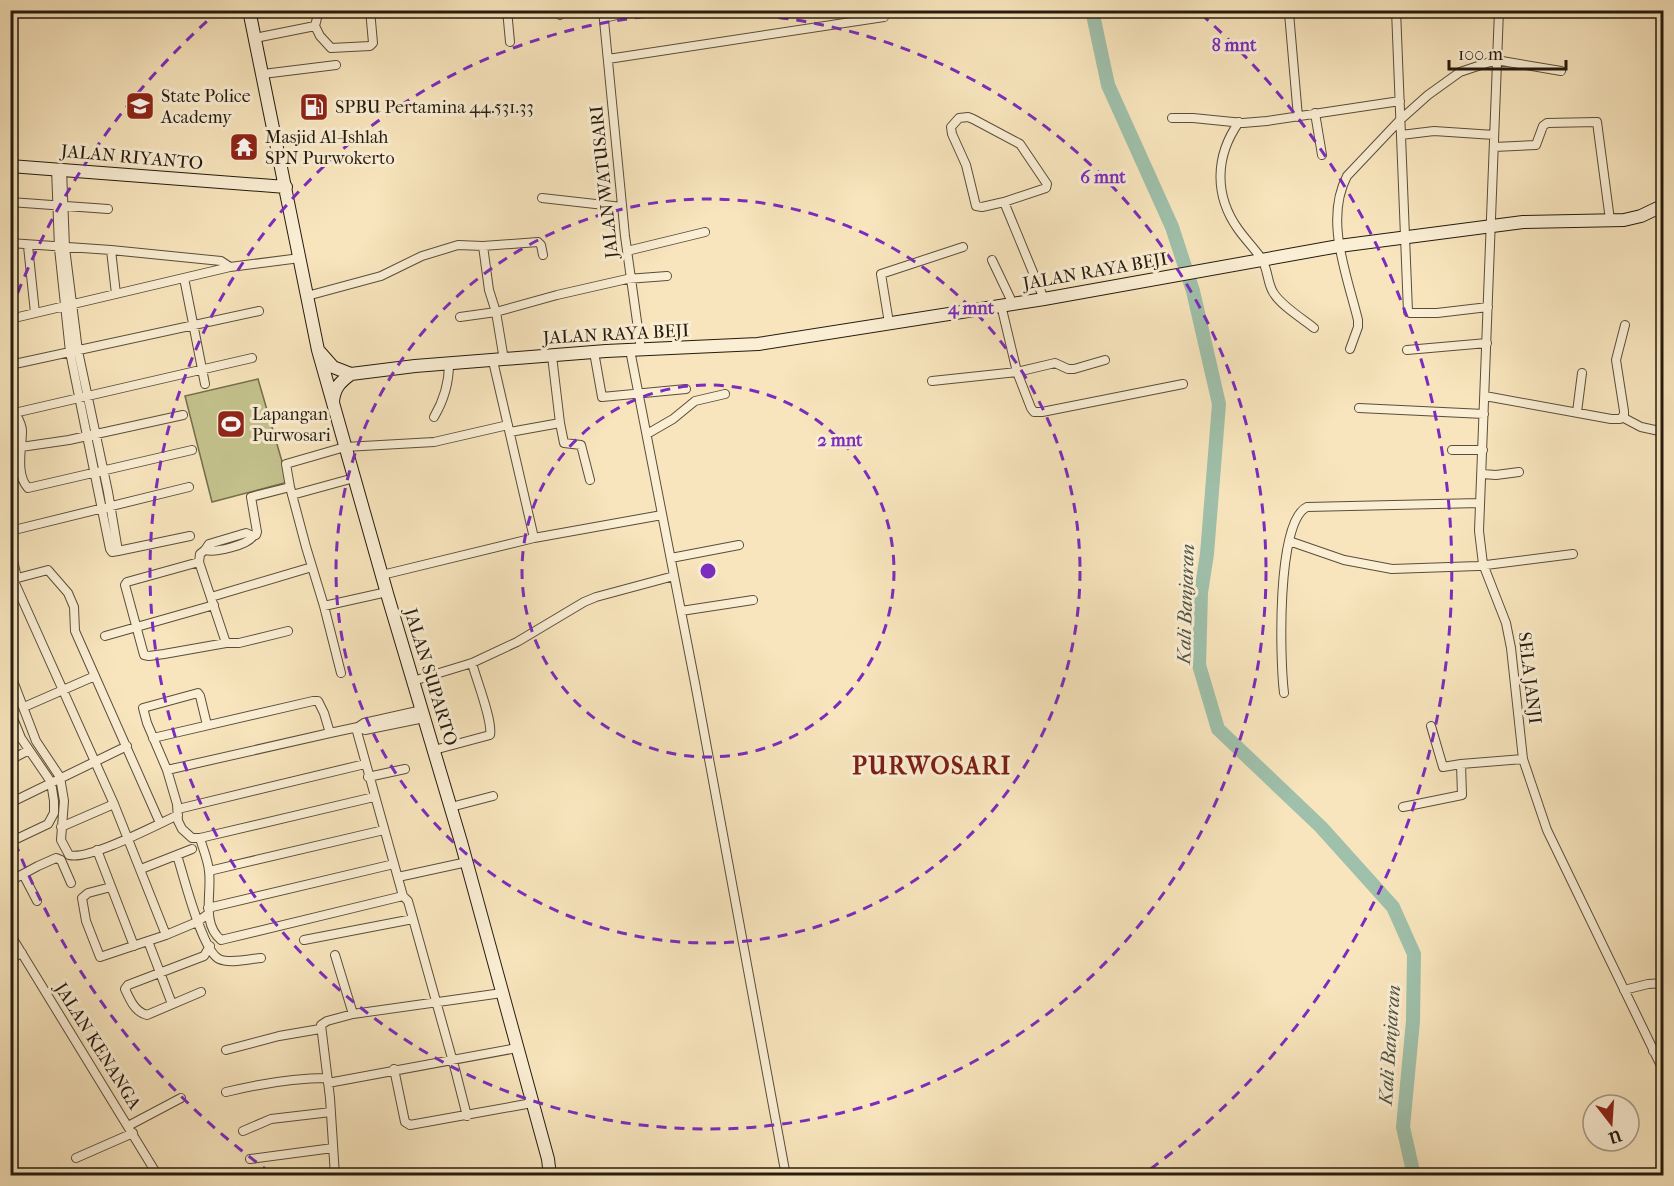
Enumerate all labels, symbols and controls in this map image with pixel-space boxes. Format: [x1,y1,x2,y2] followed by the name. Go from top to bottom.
[1449,33,1566,71] scale bar
[1212,35,1257,56] text: 8 mnt
[1458,44,1503,65] text: 100 m
[160,86,251,128] place label: State Police Academy
[124,90,156,122] school or university icon: State Police Academy
[298,91,330,123] fuel station icon: SPBU Pertamina 44.531.33
[335,97,534,118] place label: SPBU Pertamina 44.531.33
[586,105,623,261] street label: JALAN WATUSARI
[265,127,395,169] place label: Masjid Al-Ishlah SPN Purwokerto
[228,131,260,163] temple icon: Masjid Al-Ishlah SPN Purwokerto
[58,141,204,174] street label: JALAN RIYANTO
[1080,167,1126,188] text: 6 mnt
[1019,248,1169,295] street label: JALAN RAYA BEJI
[947,298,995,319] text: 4 mnt
[540,320,690,349] street label: JALAN RAYA BEJI
[252,404,332,446] place label: Lapangan Purwosari
[215,408,247,440] sports icon: Lapangan Purwosari
[818,430,863,451] text: 2 mnt
[1172,543,1199,667] water label: Kali Banjaran
[698,561,718,581] centre of rings
[399,604,461,748] street label: JALAN SUPARTO
[1513,631,1546,725] street label: SELA JANJI
[852,752,1012,780] district label: PURWOSARI
[49,977,145,1114] street label: JALAN KENANGA
[1374,984,1405,1108] water label: Kali Banjaran
[1581,1093,1641,1153] north arrow
[1606,1126,1625,1148] text: U

